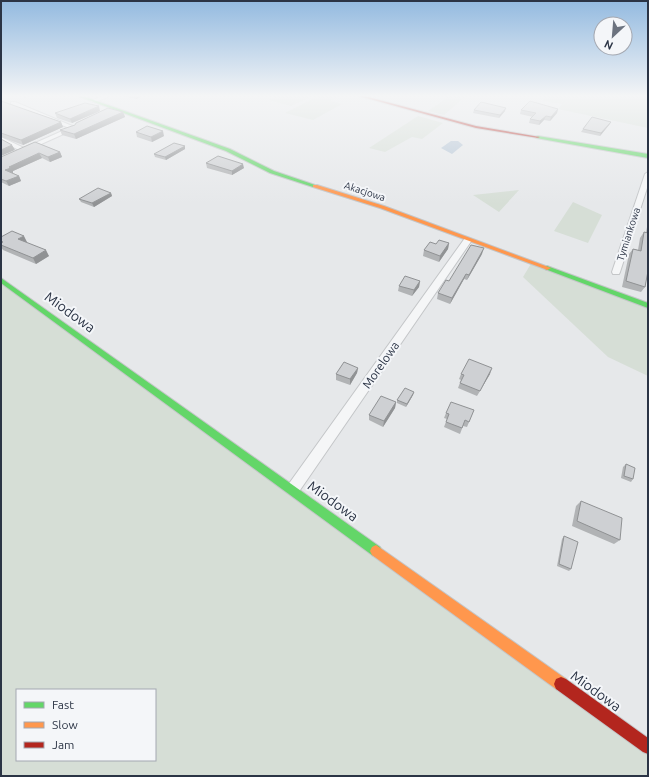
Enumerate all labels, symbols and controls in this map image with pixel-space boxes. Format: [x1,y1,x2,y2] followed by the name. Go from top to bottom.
[593,16,633,56] north arrow
[602,38,615,52] text: N
[343,180,387,203] street label: Akacjowa
[615,206,642,262] street label: Tymiankowa
[42,288,98,336] street label: Miodowa
[360,339,401,391] street label: Morelowa
[305,477,361,525] street label: Miodowa
[568,667,624,715] street label: Miodowa
[16,689,156,761] legend
[52,698,74,711] text: Fast
[52,718,78,731] text: Slow
[52,738,74,751] text: Jam

